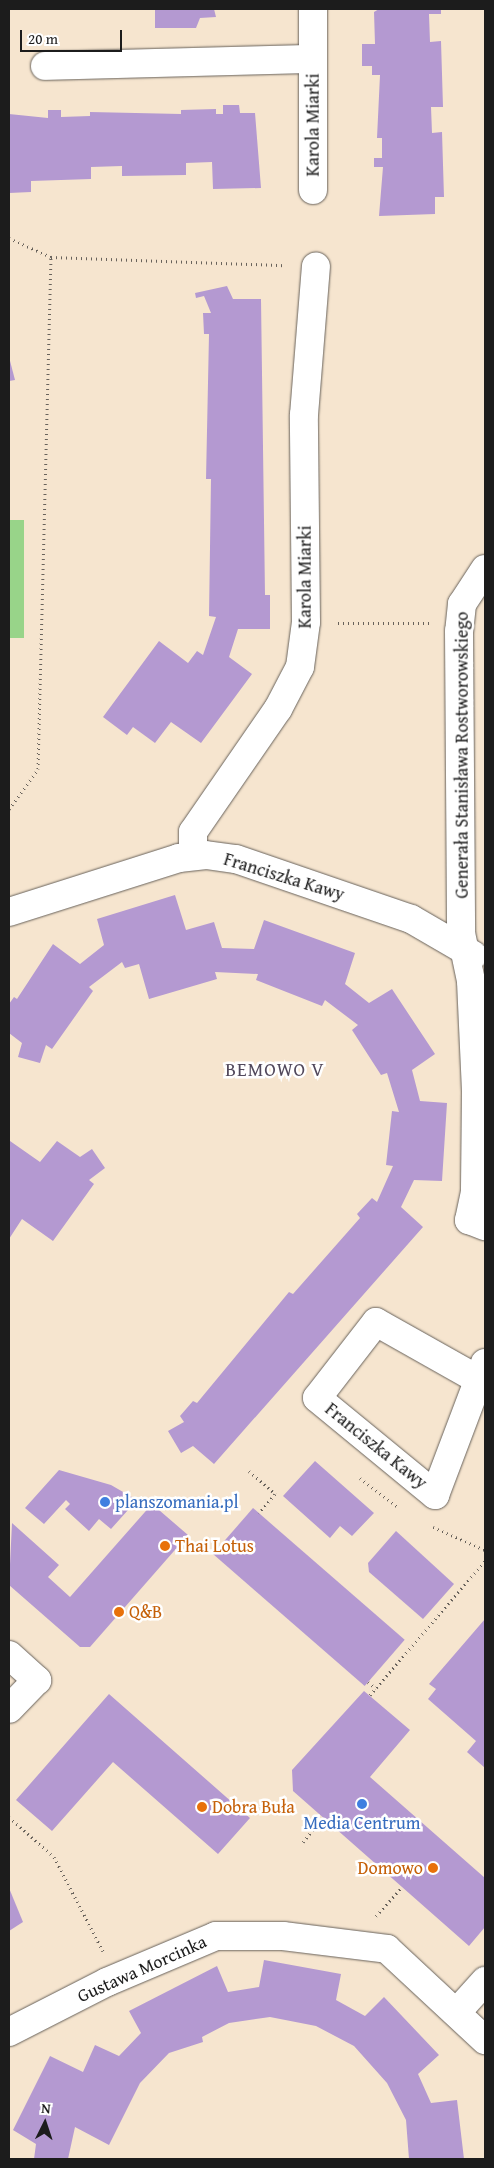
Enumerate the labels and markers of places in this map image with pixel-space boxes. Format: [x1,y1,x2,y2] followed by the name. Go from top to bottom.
[115,1491,239,1513] place label: planszomania.pl
[99,1496,111,1508] marker: planszomania.pl
[175,1535,254,1557] place label: Thai Lotus
[159,1540,171,1552] marker: Thai Lotus
[129,1601,162,1623] place label: Q&B
[113,1606,125,1618] marker: Q&B
[212,1796,295,1818] place label: Dobra Buła
[356,1798,368,1810] marker: Media Centrum
[196,1801,208,1813] marker: Dobra Buła
[304,1812,420,1834] place label: Media Centrum
[358,1857,423,1879] place label: Domowo
[427,1862,439,1874] marker: Domowo

